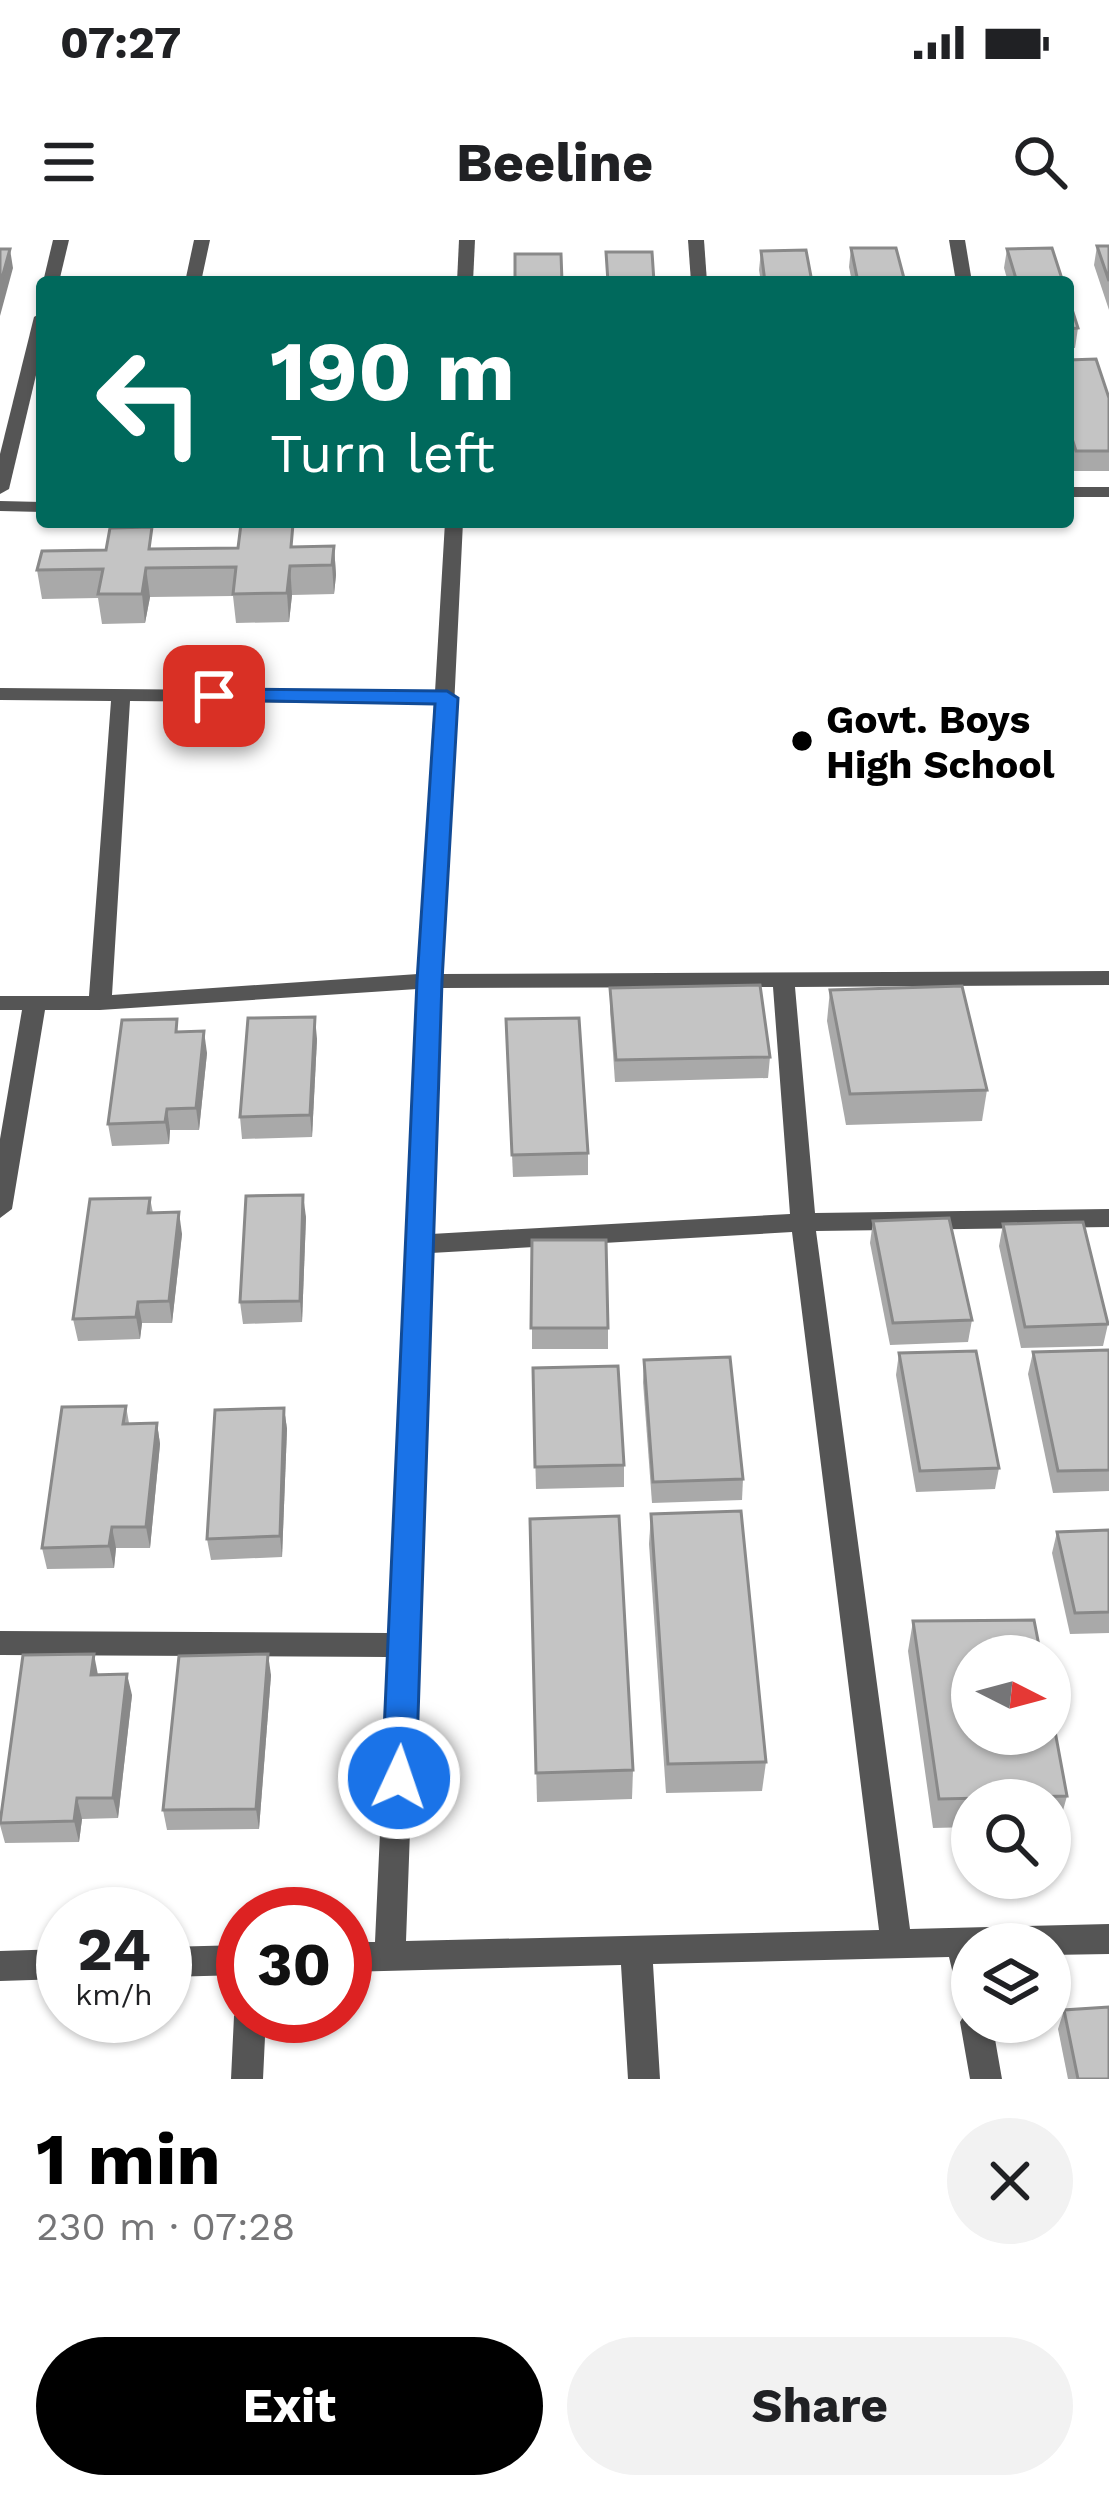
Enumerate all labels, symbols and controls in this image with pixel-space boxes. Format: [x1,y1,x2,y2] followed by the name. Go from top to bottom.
[60,16,181,69] text: 07:27
[36,129,102,195] icon: menu
[1007,129,1073,195] icon: search
[456,131,653,194] text: Beeline
[270,322,515,420] text: 190 m
[72,324,228,480] icon: left
[270,422,495,485] text: Turn left
[163,645,265,747] pin
[181,663,247,729] icon: arrive
[826,697,1055,787] place label: Govt. Boys High School
[789,728,815,754] marker: Govt. Boys High School
[951,1635,1071,1755] north arrow
[951,1635,1071,2043] map controls
[336,1715,462,1841] position arrow
[951,1779,1071,1899] button: search
[216,1887,372,2043] speed limit sign: 30
[77,1914,151,1985] text: 24
[951,1923,1071,2043] button: layers
[75,1977,153,2012] text: km/h
[36,2117,221,2201] text: 1 min
[947,2118,1073,2244] button: close
[36,2204,295,2249] text: 230 m · 07:28
[36,2337,543,2475] button: Exit
[567,2337,1073,2475] button: Share

